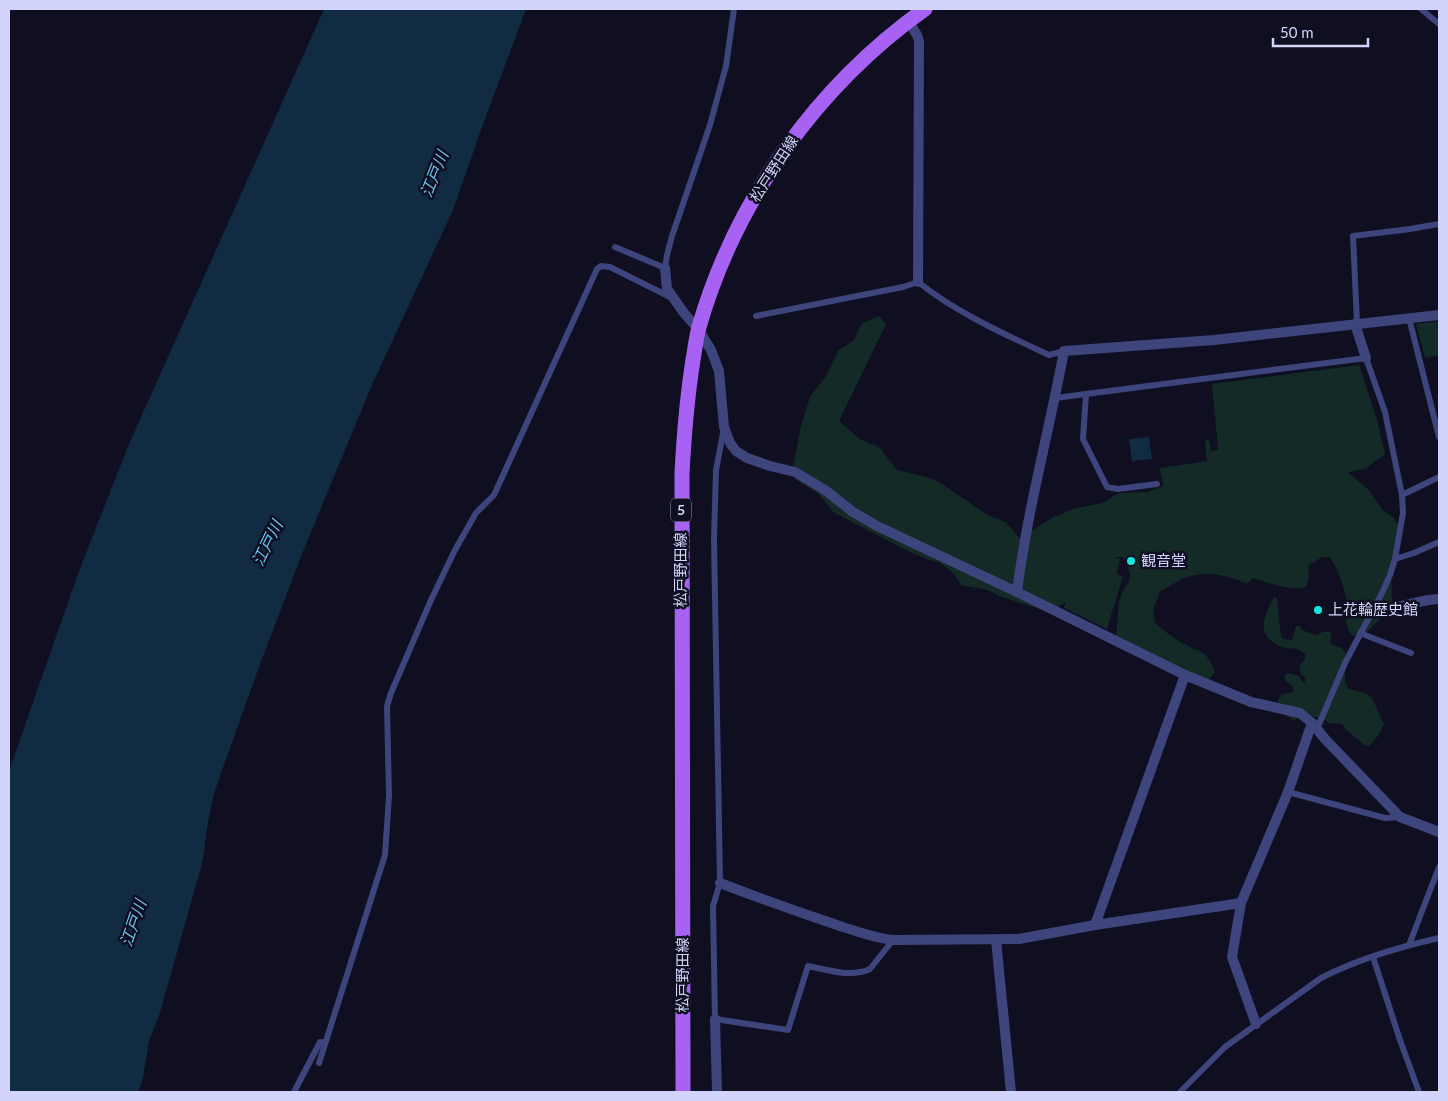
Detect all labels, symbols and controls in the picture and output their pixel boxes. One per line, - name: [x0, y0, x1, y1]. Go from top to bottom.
- scale bar: [1273, 15, 1368, 47]
- text: 50 m: [1280, 23, 1314, 41]
- street label: 松戸野田線: [745, 132, 801, 205]
- water label: 江戸川: [416, 146, 452, 200]
- road number: 5: [671, 498, 691, 522]
- water label: 江戸川: [247, 515, 286, 569]
- street label: 松戸野田線: [671, 532, 689, 608]
- place label: 観音堂: [1141, 551, 1186, 569]
- marker: 観音堂: [1125, 555, 1137, 567]
- place label: 上花輪歴史館: [1328, 600, 1418, 618]
- marker: 上花輪歴史館: [1312, 604, 1324, 616]
- water label: 江戸川: [116, 895, 150, 949]
- street label: 松戸野田線: [673, 937, 691, 1013]

